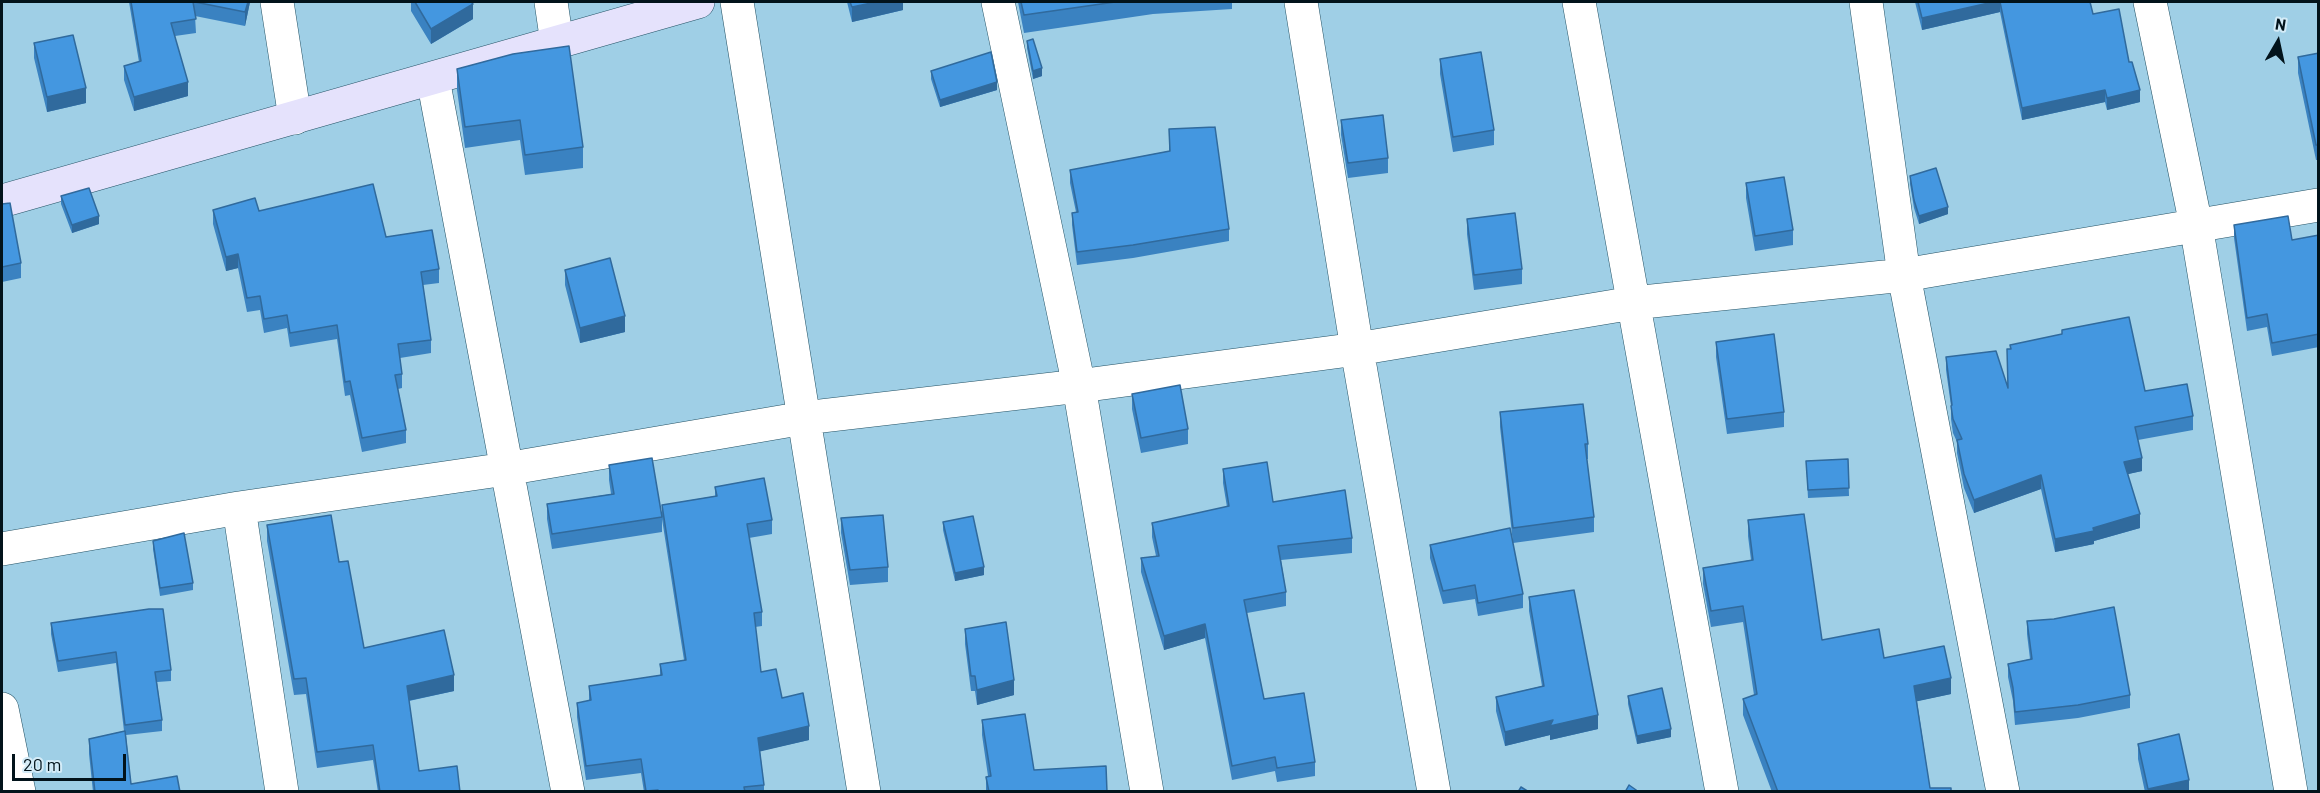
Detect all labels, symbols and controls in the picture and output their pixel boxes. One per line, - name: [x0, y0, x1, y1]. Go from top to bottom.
- north arrow: [2248, 12, 2308, 72]
- text: N: [2274, 14, 2288, 34]
- scale bar: [15, 742, 129, 780]
- text: 20 m: [23, 753, 61, 775]

